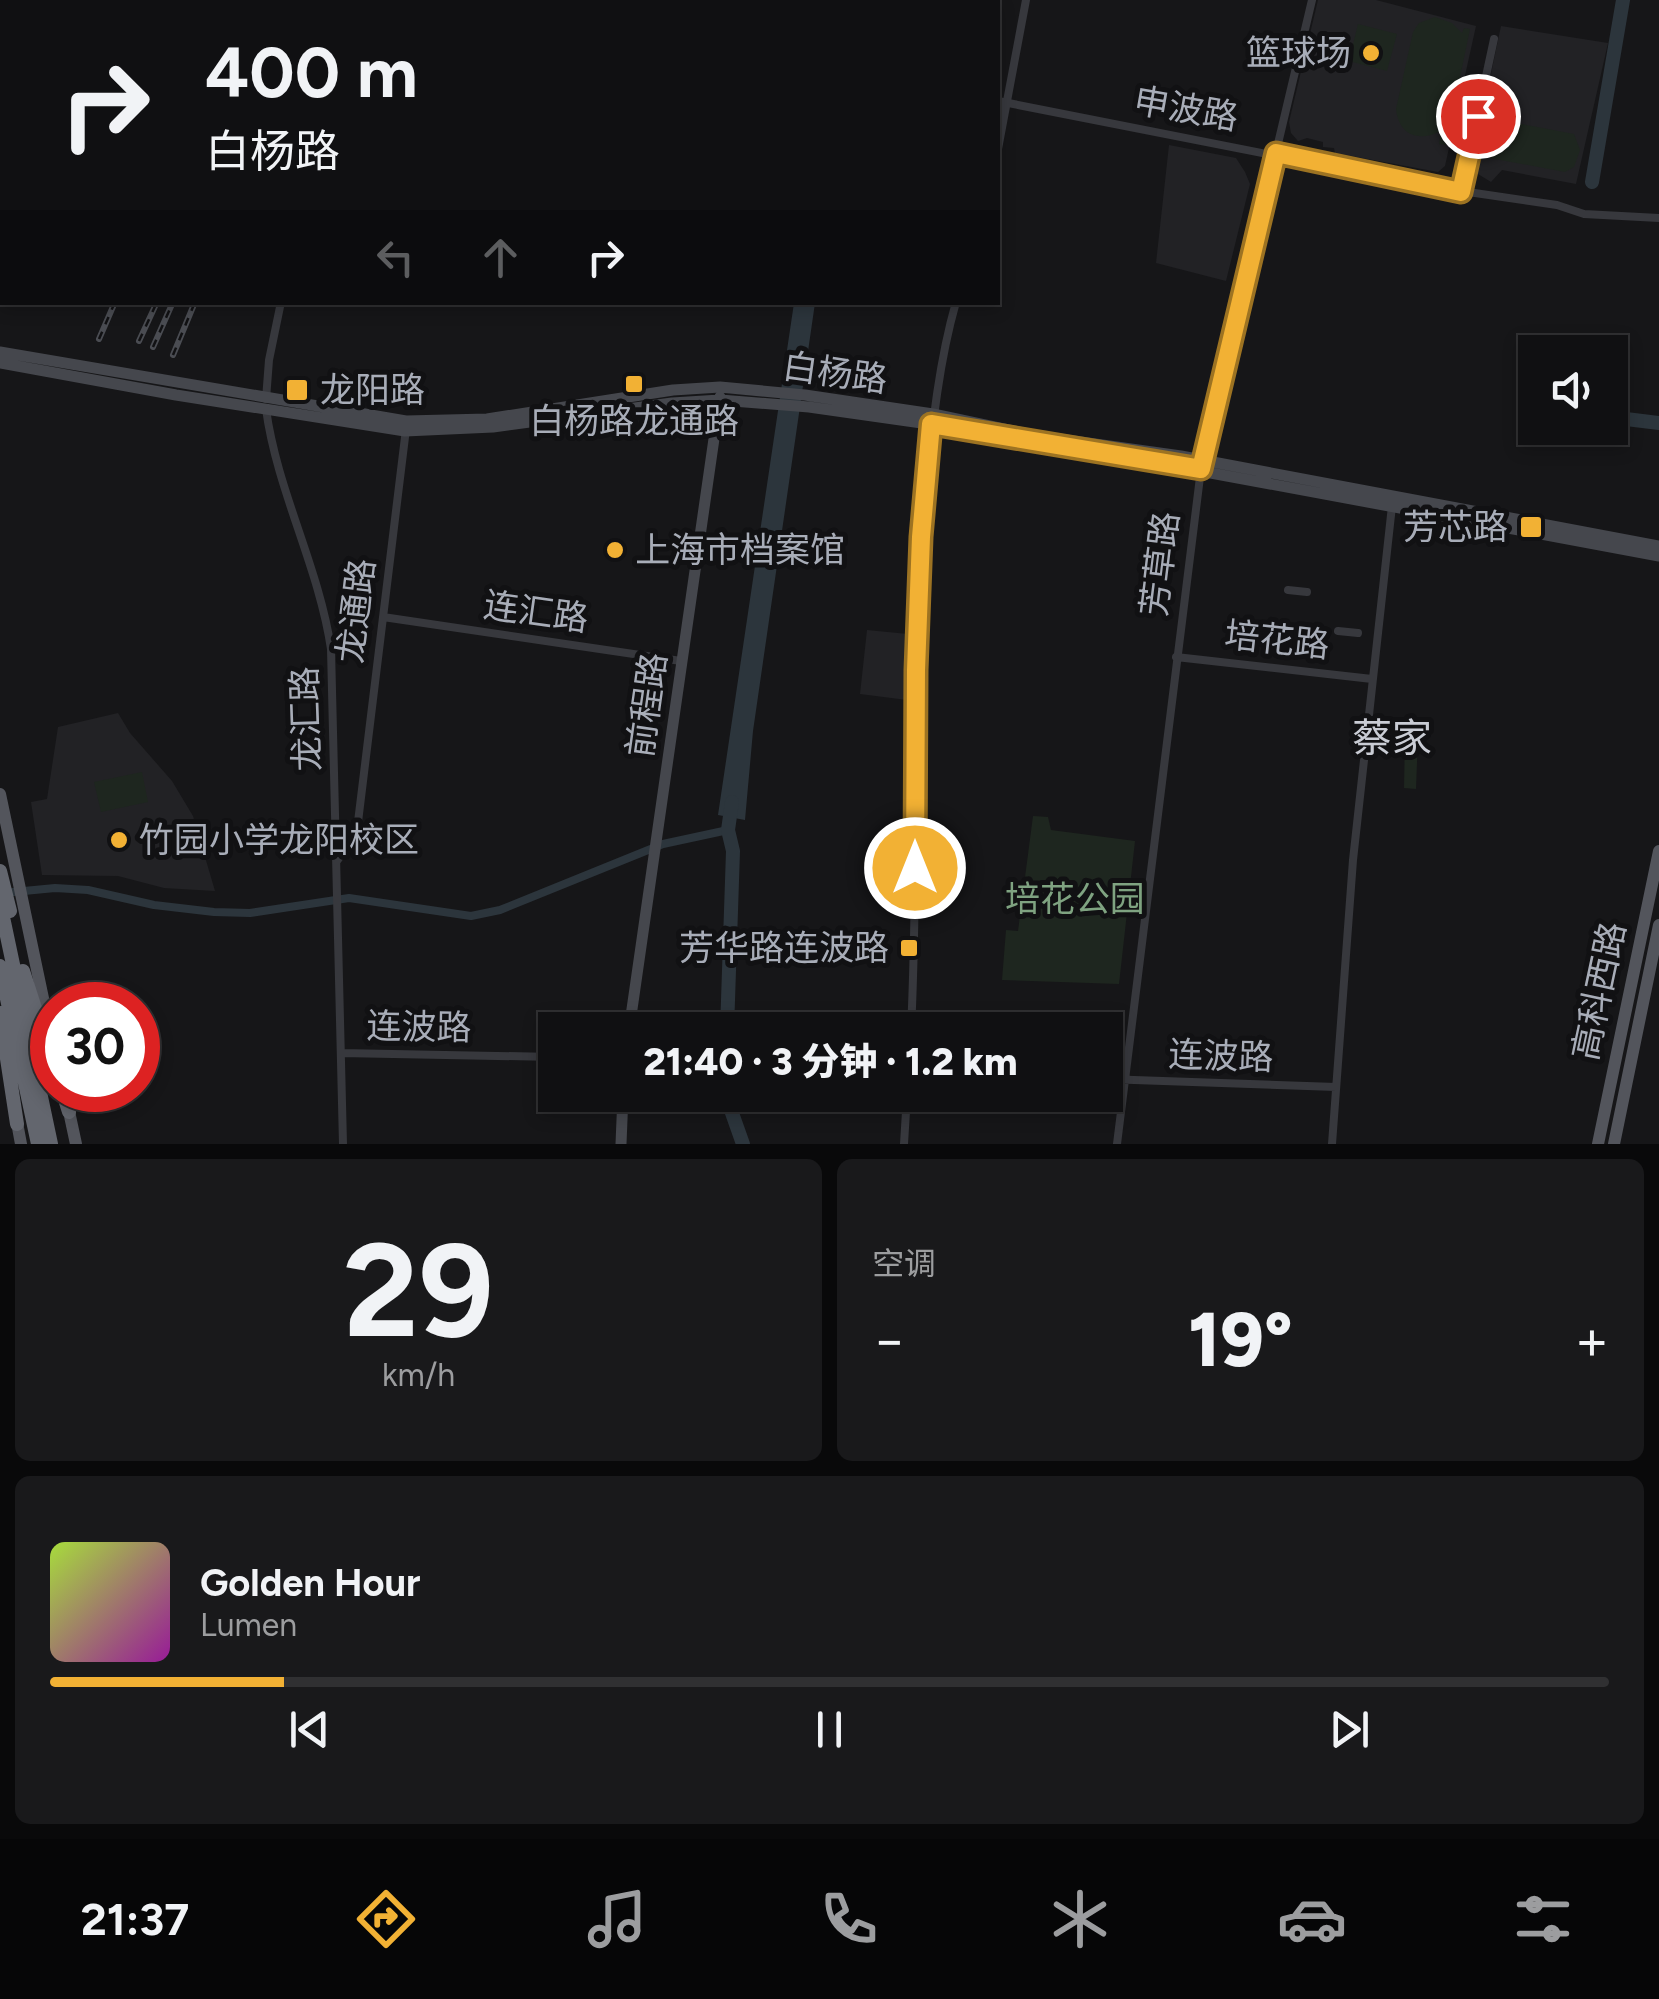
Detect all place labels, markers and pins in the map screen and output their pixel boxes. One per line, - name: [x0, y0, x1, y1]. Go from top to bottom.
- place label: 篮球场: [1246, 32, 1351, 74]
- marker: 篮球场: [1360, 42, 1382, 64]
- pin: [1436, 74, 1521, 159]
- place label: 龙阳路: [320, 369, 425, 411]
- marker: 白杨路龙通路: [623, 373, 645, 395]
- marker: 龙阳路: [284, 377, 310, 403]
- place label: 白杨路龙通路: [529, 400, 739, 442]
- place label: 芳芯路: [1403, 506, 1508, 548]
- marker: 芳芯路: [1518, 514, 1544, 540]
- place label: 上海市档案馆: [635, 529, 845, 571]
- marker: 上海市档案馆: [604, 539, 626, 561]
- place label: 竹园小学龙阳校区: [139, 819, 419, 861]
- marker: 竹园小学龙阳校区: [108, 829, 130, 851]
- place label: 芳华路连波路: [679, 927, 889, 969]
- marker: 芳华路连波路: [898, 937, 920, 959]

